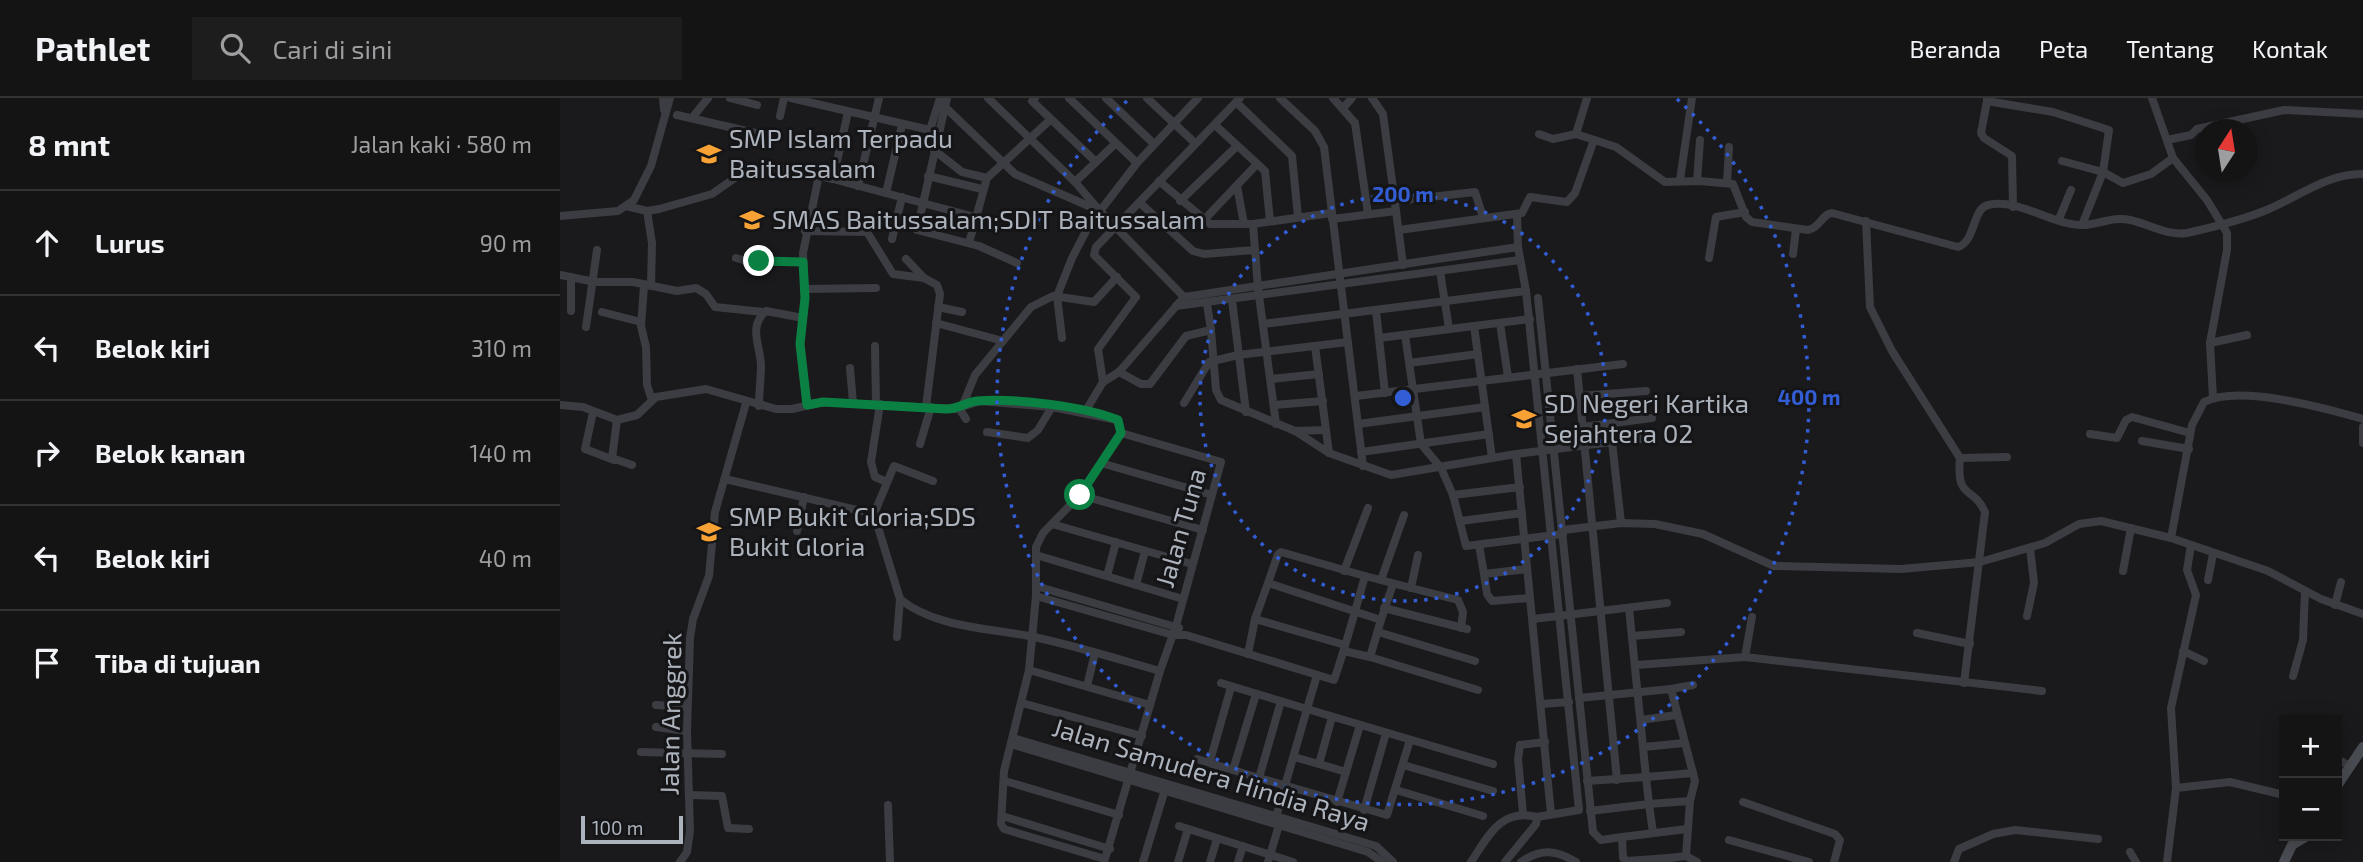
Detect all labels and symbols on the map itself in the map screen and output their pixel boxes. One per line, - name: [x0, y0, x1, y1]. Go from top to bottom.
- north arrow: [2195, 119, 2258, 182]
- place label: SMP Islam Terpadu Baitussalam: [729, 122, 953, 183]
- school or university icon: SMP Islam Terpadu Baitussalam: [695, 140, 723, 168]
- text: 200 m: [1372, 181, 1434, 206]
- place label: SMAS Baitussalam;SDIT Baitussalam: [772, 203, 1205, 234]
- school or university icon: SMAS Baitussalam;SDIT Baitussalam: [738, 206, 766, 234]
- route end: [743, 245, 774, 276]
- text: 400 m: [1778, 384, 1840, 409]
- centre of rings: [1391, 386, 1415, 410]
- place label: SD Negeri Kartika Sejahtera 02: [1544, 387, 1749, 448]
- school or university icon: SD Negeri Kartika Sejahtera 02: [1510, 405, 1538, 433]
- street label: Jalan Tuna: [1148, 464, 1211, 591]
- route start: [1064, 479, 1095, 510]
- place label: SMP Bukit Gloria;SDS Bukit Gloria: [729, 500, 976, 561]
- school or university icon: SMP Bukit Gloria;SDS Bukit Gloria: [695, 518, 723, 546]
- street label: Jalan Anggrek: [653, 632, 686, 796]
- street label: Jalan Samudera Hindia Raya: [1049, 710, 1374, 837]
- scale bar: [581, 813, 682, 845]

